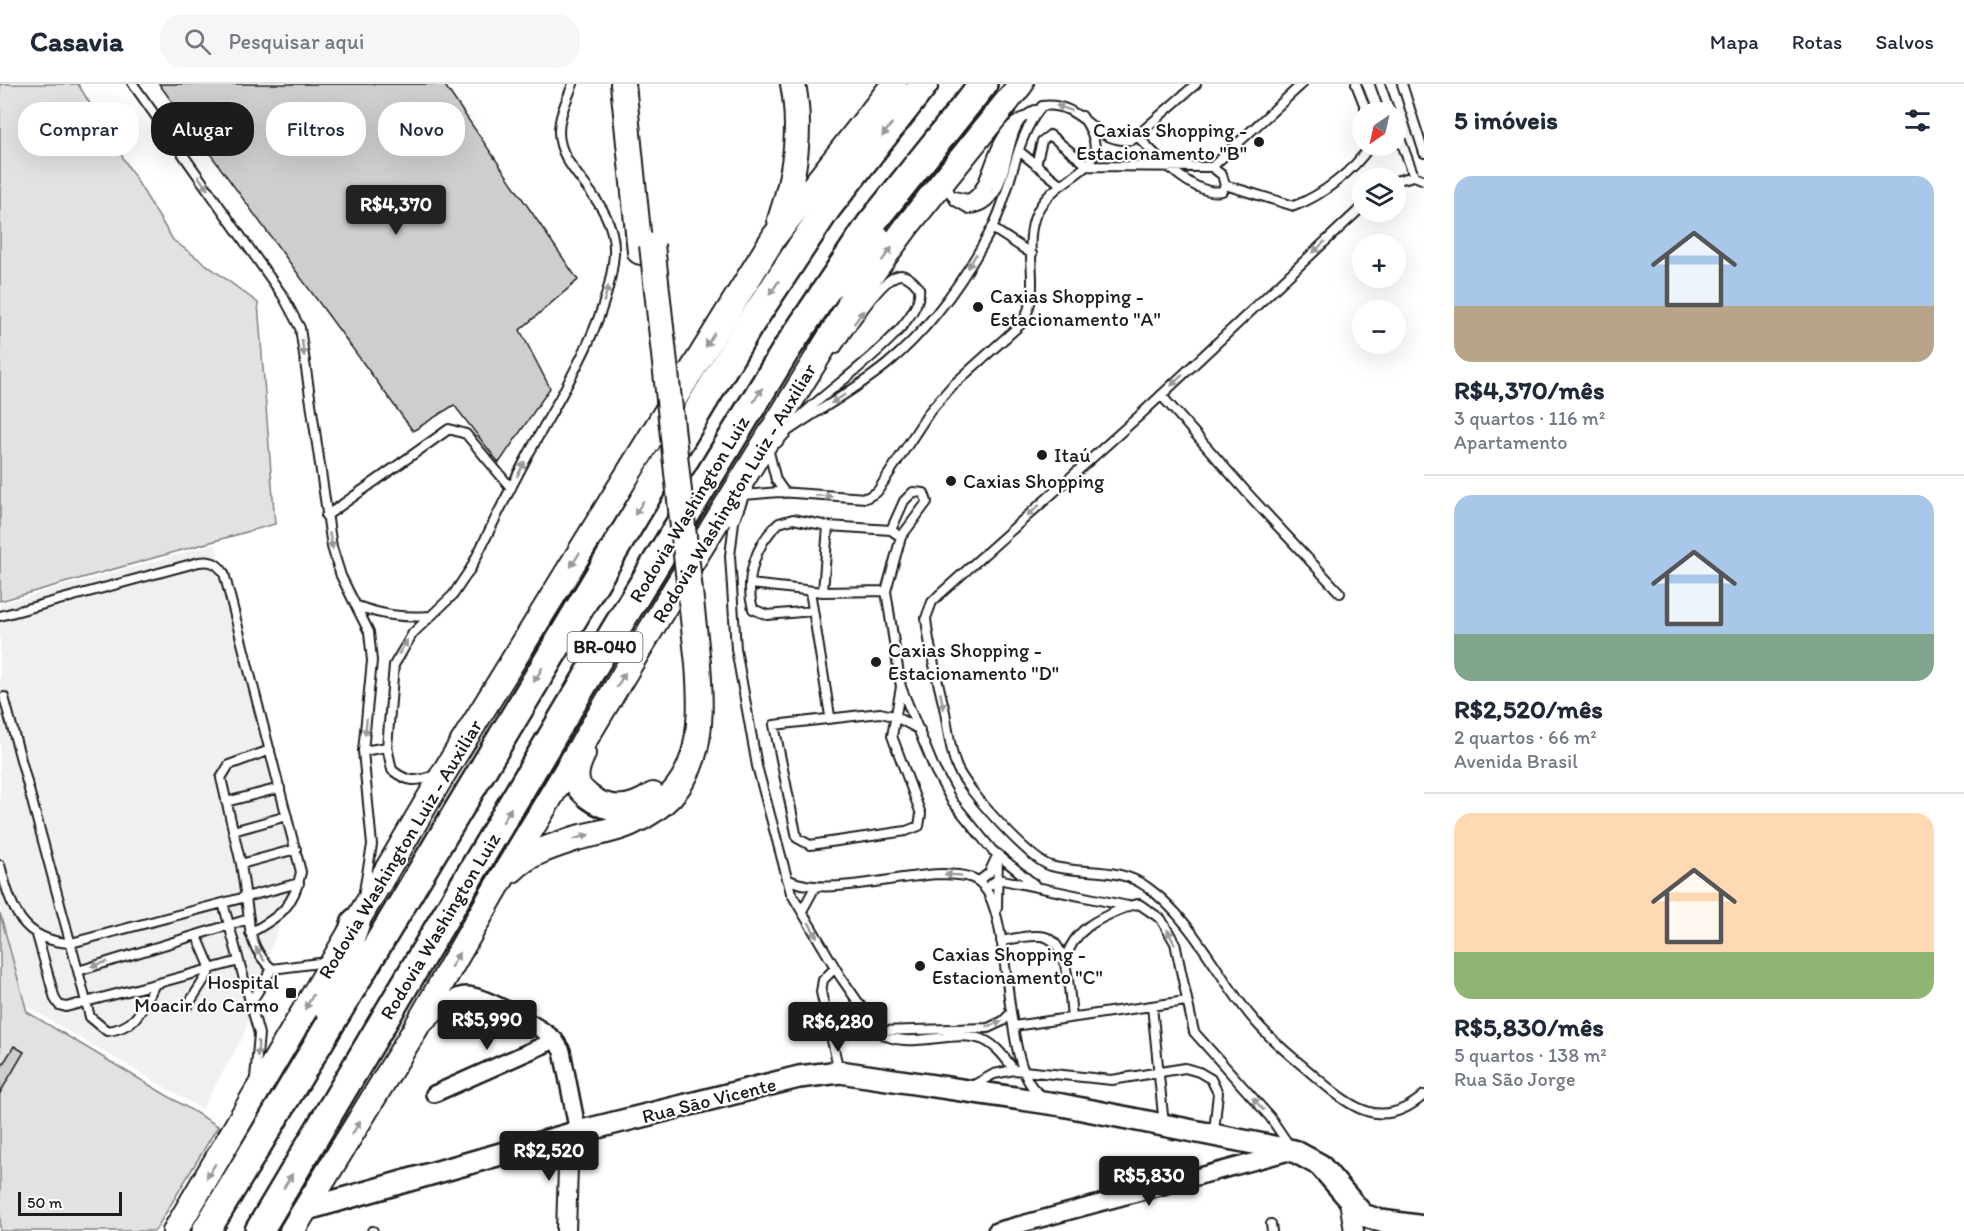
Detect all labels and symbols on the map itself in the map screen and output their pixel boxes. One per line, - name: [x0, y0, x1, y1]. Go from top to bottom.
- one-way arrow: [1055, 102, 1073, 112]
- north arrow: [1352, 102, 1406, 156]
- place label: Caxias Shopping - Estacionamento "B": [1076, 118, 1247, 165]
- one-way arrow: [882, 122, 894, 137]
- marker: Caxias Shopping - Estacionamento "B": [1252, 135, 1266, 149]
- one-way arrow: [197, 175, 209, 191]
- pin: R$4,370: [341, 185, 451, 236]
- one-way arrow: [1312, 240, 1327, 254]
- one-way arrow: [881, 246, 893, 262]
- one-way arrow: [966, 253, 977, 269]
- one-way arrow: [769, 280, 780, 296]
- place label: Caxias Shopping - Estacionamento "A": [990, 284, 1161, 331]
- one-way arrow: [602, 285, 611, 303]
- marker: Caxias Shopping - Estacionamento "A": [971, 300, 985, 314]
- one-way arrow: [853, 310, 865, 326]
- one-way arrow: [705, 332, 716, 348]
- one-way arrow: [298, 339, 307, 358]
- street label: Rodovia Washington Luiz - Auxiliar: [647, 359, 821, 627]
- one-way arrow: [1170, 373, 1185, 387]
- one-way arrow: [752, 387, 763, 403]
- one-way arrow: [830, 394, 846, 405]
- street label: Rodovia Washington Luiz: [624, 411, 754, 607]
- place label: Itaú: [1054, 443, 1090, 467]
- marker: Itaú: [1035, 448, 1049, 462]
- one-way arrow: [516, 460, 526, 477]
- place label: Caxias Shopping: [963, 469, 1105, 493]
- marker: Caxias Shopping: [944, 474, 958, 488]
- one-way arrow: [814, 491, 833, 500]
- one-way arrow: [633, 500, 644, 516]
- one-way arrow: [1025, 504, 1040, 518]
- one-way arrow: [327, 532, 336, 551]
- one-way arrow: [569, 551, 580, 568]
- road number: BR-040: [568, 632, 642, 662]
- place label: Caxias Shopping - Estacionamento "D": [888, 638, 1059, 685]
- one-way arrow: [398, 639, 409, 655]
- marker: Caxias Shopping - Estacionamento "D": [869, 655, 883, 669]
- one-way arrow: [533, 667, 543, 684]
- one-way arrow: [616, 672, 626, 689]
- one-way arrow: [938, 691, 948, 710]
- street label: Rodovia Washington Luiz - Auxiliar: [313, 715, 487, 983]
- one-way arrow: [361, 718, 371, 737]
- one-way arrow: [501, 807, 512, 823]
- street label: Rodovia Washington Luiz: [375, 828, 505, 1024]
- one-way arrow: [572, 832, 590, 842]
- one-way arrow: [944, 870, 963, 880]
- one-way arrow: [808, 922, 818, 939]
- one-way arrow: [1167, 929, 1176, 946]
- place label: Caxias Shopping - Estacionamento "C": [932, 942, 1103, 989]
- one-way arrow: [255, 946, 266, 963]
- one-way arrow: [450, 951, 460, 968]
- marker: Caxias Shopping - Estacionamento "C": [913, 959, 927, 973]
- one-way arrow: [90, 960, 108, 969]
- place label: Hospital Moacir do Carmo: [134, 970, 279, 1017]
- marker: Hospital Moacir do Carmo: [284, 986, 298, 1000]
- one-way arrow: [303, 994, 314, 1010]
- pin: R$5,990: [432, 1000, 542, 1051]
- pin: R$6,280: [783, 1002, 893, 1053]
- one-way arrow: [985, 1019, 1003, 1029]
- one-way arrow: [254, 1039, 263, 1058]
- street label: Rua Sāo Vicente: [639, 1072, 779, 1128]
- one-way arrow: [1251, 1097, 1265, 1112]
- one-way arrow: [350, 1119, 361, 1136]
- pin: R$2,520: [494, 1131, 604, 1182]
- pin: R$5,830: [1094, 1156, 1204, 1207]
- one-way arrow: [206, 1163, 217, 1179]
- one-way arrow: [283, 1173, 294, 1189]
- scale bar: [18, 1189, 122, 1216]

